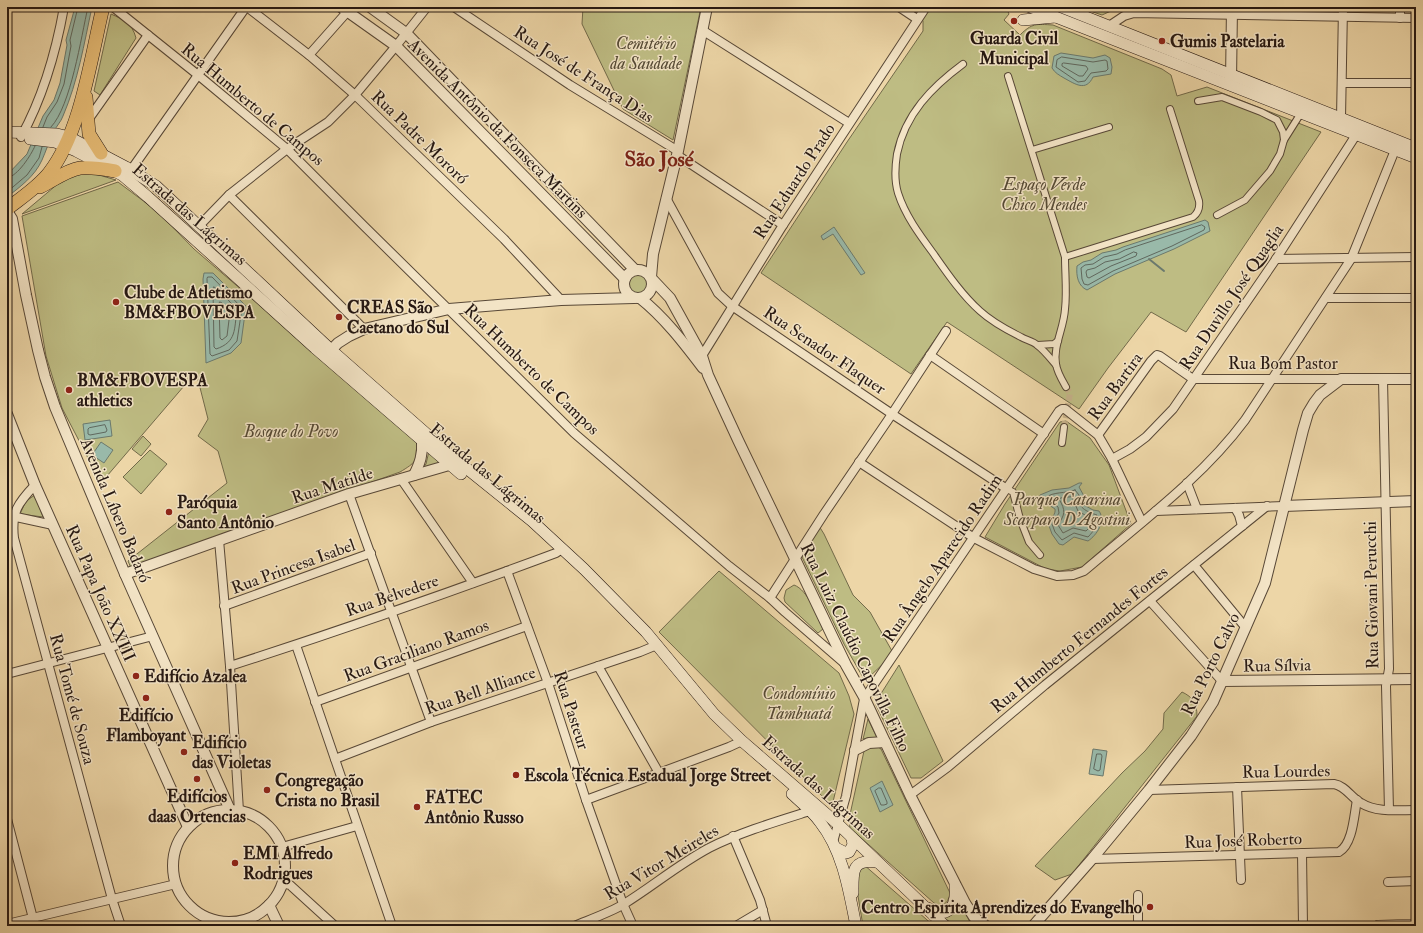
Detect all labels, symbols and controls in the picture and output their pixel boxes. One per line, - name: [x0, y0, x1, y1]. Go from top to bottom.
- marker: Guarda Civil Municipal: [1009, 16, 1019, 26]
- street label: Rua José de França Dias: [509, 21, 658, 128]
- place label: Guarda Civil Municipal: [970, 28, 1059, 70]
- place label: Gumis Pastelaria: [1170, 31, 1285, 52]
- street label: Avenida Antônio da Fonseca Martins: [403, 33, 592, 223]
- park label: Cemitério da Saudade: [609, 33, 682, 74]
- marker: Gumis Pastelaria: [1157, 36, 1167, 46]
- street label: Rua Humberto de Campos: [176, 38, 329, 171]
- street label: Rua Padre Mororó: [367, 86, 472, 189]
- street label: Rua Eduardo Prado: [749, 119, 840, 243]
- district label: São José: [624, 146, 695, 173]
- street label: Estrada das Lágrimas: [128, 159, 251, 270]
- park label: Espaço Verde Chico Mendes: [1001, 174, 1087, 215]
- street label: Rua Duvillo José Quaglia: [1175, 219, 1290, 375]
- place label: Clube de Atletismo BM&FBOVESPA: [124, 282, 255, 323]
- marker: Clube de Atletismo BM&FBOVESPA: [111, 297, 121, 307]
- place label: CREAS São Caetano do Sul: [347, 297, 450, 338]
- street label: Rua Humberto de Campos: [459, 299, 604, 440]
- street label: Rua Senador Flaquer: [759, 302, 891, 400]
- marker: CREAS São Caetano do Sul: [334, 312, 344, 322]
- street label: Rua Bartira: [1084, 347, 1148, 424]
- street label: Rua Bom Pastor: [1228, 353, 1339, 374]
- place label: BM&FBOVESPA athletics: [77, 370, 208, 411]
- marker: BM&FBOVESPA athletics: [64, 385, 74, 395]
- street label: Estrada das Lágrimas: [425, 419, 550, 528]
- park label: Bosque do Povo: [243, 421, 338, 442]
- street label: Avenida Líbero Badaró: [75, 434, 155, 586]
- street label: Rua Matilde: [289, 462, 376, 509]
- street label: Rua Ângelo Aparecido Radim: [877, 469, 1008, 647]
- park label: Parque Catarina Scarparo D'Agostini: [1003, 489, 1131, 530]
- place label: Paróquia Santo Antônio: [177, 492, 274, 533]
- marker: Paróquia Santo Antônio: [164, 507, 174, 517]
- street label: Rua Giovani Perucchi: [1360, 520, 1383, 669]
- street label: Rua Papa João XXIII: [60, 522, 140, 665]
- street label: Rua Princesa Isabel: [228, 534, 359, 599]
- street label: Rua Luiz Claúdio Capovilla Filho: [795, 539, 915, 755]
- street label: Rua Humberto Fernandes Fortes: [986, 561, 1172, 717]
- street label: Rua Belvedere: [343, 570, 441, 621]
- street label: Rua Porto Calvo: [1177, 609, 1244, 719]
- street label: Rua Graciliano Ramos: [341, 614, 492, 687]
- street label: Rua Tomé de Souza: [45, 631, 100, 768]
- street label: Rua Sílvia: [1243, 654, 1312, 677]
- street label: Rua Bell Alliance: [422, 662, 538, 719]
- place label: Edifício Azalea: [144, 666, 248, 687]
- street label: Rua Pasteur: [549, 668, 594, 753]
- marker: Edifício Azalea: [131, 671, 141, 681]
- park label: Condomínio Tambuatá: [762, 683, 836, 724]
- marker: Edifício Flamboyant: [141, 693, 151, 703]
- place label: Edifício Flamboyant: [106, 705, 187, 747]
- street label: Estrada das Lágrimas: [758, 731, 880, 844]
- place label: Edifício das Violetas: [192, 732, 271, 773]
- marker: Edifício das Violetas: [179, 747, 189, 757]
- street label: Rua Lourdes: [1242, 760, 1330, 783]
- place label: Escola Técnica Estadual Jorge Street: [524, 765, 772, 787]
- place label: Congregação Crista no Brasil: [275, 770, 380, 811]
- marker: Escola Técnica Estadual Jorge Street: [511, 770, 521, 780]
- marker: Edifícios daas Ortencias: [192, 774, 202, 784]
- marker: Congregação Crista no Brasil: [262, 785, 272, 795]
- place label: Edifícios daas Ortencias: [148, 786, 246, 827]
- place label: FATEC Antônio Russo: [424, 787, 524, 828]
- marker: FATEC Antônio Russo: [412, 802, 422, 812]
- street label: Rua Vitor Meireles: [600, 820, 722, 905]
- street label: Rua José Roberto: [1184, 828, 1302, 854]
- place label: EMI Alfredo Rodrigues: [243, 843, 333, 885]
- marker: EMI Alfredo Rodrigues: [230, 858, 240, 868]
- place label: Centro Espirita Aprendizes do Evangelho: [861, 897, 1142, 919]
- marker: Centro Espirita Aprendizes do Evangelho: [1145, 902, 1155, 912]

